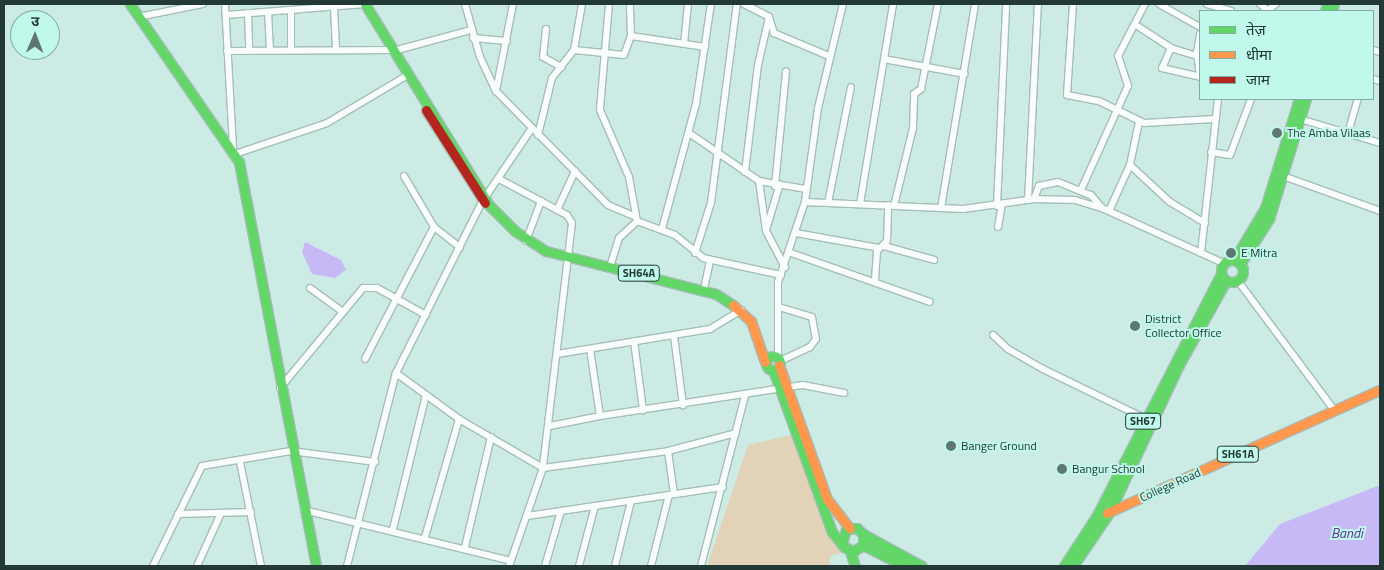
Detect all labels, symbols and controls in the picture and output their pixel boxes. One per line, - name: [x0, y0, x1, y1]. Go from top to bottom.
- north arrow: [10, 10, 60, 60]
- text: उ: [31, 10, 40, 31]
- legend: [1199, 10, 1374, 100]
- text: तेज़: [1246, 18, 1266, 41]
- text: धीमा: [1246, 43, 1272, 66]
- text: जाम: [1246, 68, 1270, 91]
- place label: The Amba Vilaas: [1287, 126, 1371, 140]
- marker: The Amba Vilaas: [1271, 127, 1283, 139]
- place label: E Mitra: [1241, 246, 1277, 260]
- marker: E Mitra: [1225, 247, 1237, 259]
- road number: SH64A: [618, 264, 660, 282]
- place label: District Collector Office: [1145, 312, 1222, 340]
- marker: District Collector Office: [1129, 320, 1141, 332]
- road number: SH67: [1124, 412, 1162, 430]
- place label: Banger Ground: [961, 439, 1037, 453]
- marker: Banger Ground: [945, 440, 957, 452]
- road number: SH61A: [1217, 446, 1259, 462]
- place label: Bangur School: [1072, 462, 1145, 476]
- marker: Bangur School: [1056, 463, 1068, 475]
- street label: College Road: [1137, 465, 1203, 505]
- water label: Bandi: [1331, 525, 1363, 541]

